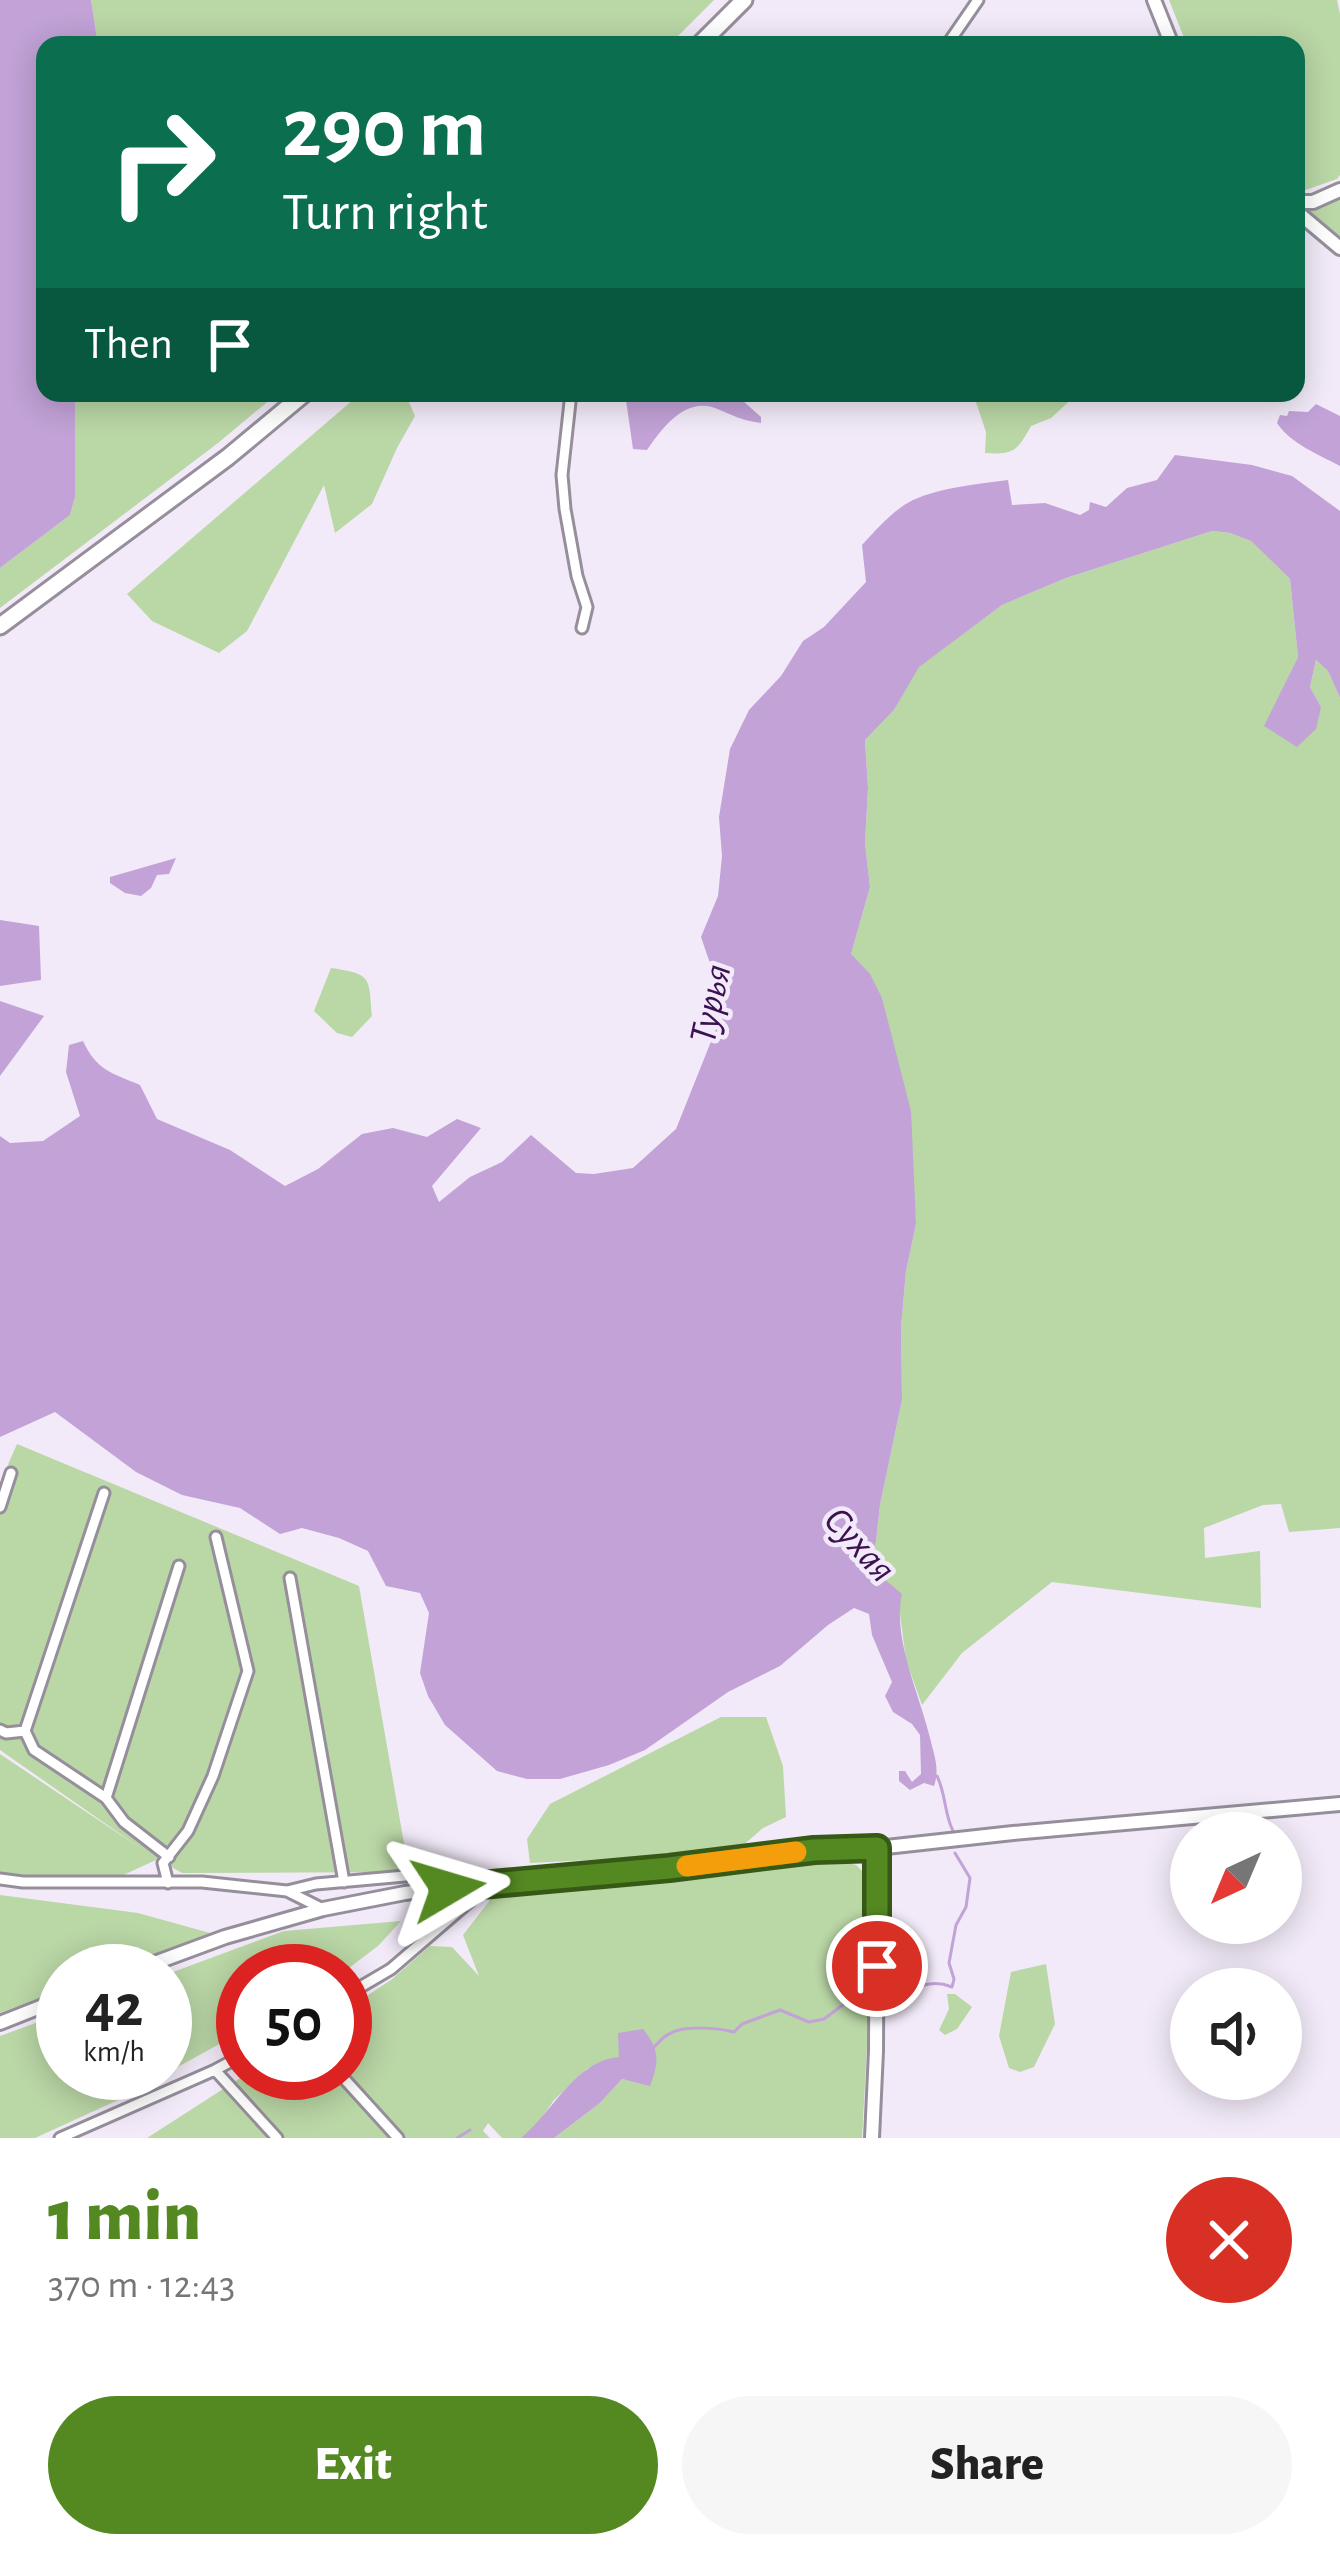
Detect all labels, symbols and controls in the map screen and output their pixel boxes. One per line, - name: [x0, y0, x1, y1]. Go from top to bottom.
- icon: right: [84, 84, 240, 240]
- text: 290 m: [282, 88, 486, 172]
- text: Turn right: [282, 186, 488, 240]
- icon: arrive: [197, 312, 263, 378]
- text: Then: [84, 322, 173, 367]
- water label: Турья: [684, 961, 738, 1047]
- water label: Сухая: [816, 1500, 902, 1590]
- north arrow: [1170, 1812, 1302, 1944]
- map controls: [1170, 1812, 1302, 2100]
- position arrow: [385, 1825, 511, 1951]
- pin: [826, 1915, 928, 2017]
- icon: arrive: [844, 1933, 910, 1999]
- speed limit sign: 50: [216, 1944, 372, 2100]
- button: sound: [1170, 1968, 1302, 2100]
- text: 42: [85, 1977, 143, 2037]
- text: km/h: [83, 2037, 145, 2067]
- button: close: [1166, 2177, 1292, 2303]
- text: 1 min: [48, 2181, 201, 2253]
- text: 370 m · 12:43: [48, 2266, 235, 2305]
- button: Exit: [48, 2396, 658, 2534]
- button: Share: [682, 2396, 1292, 2534]

